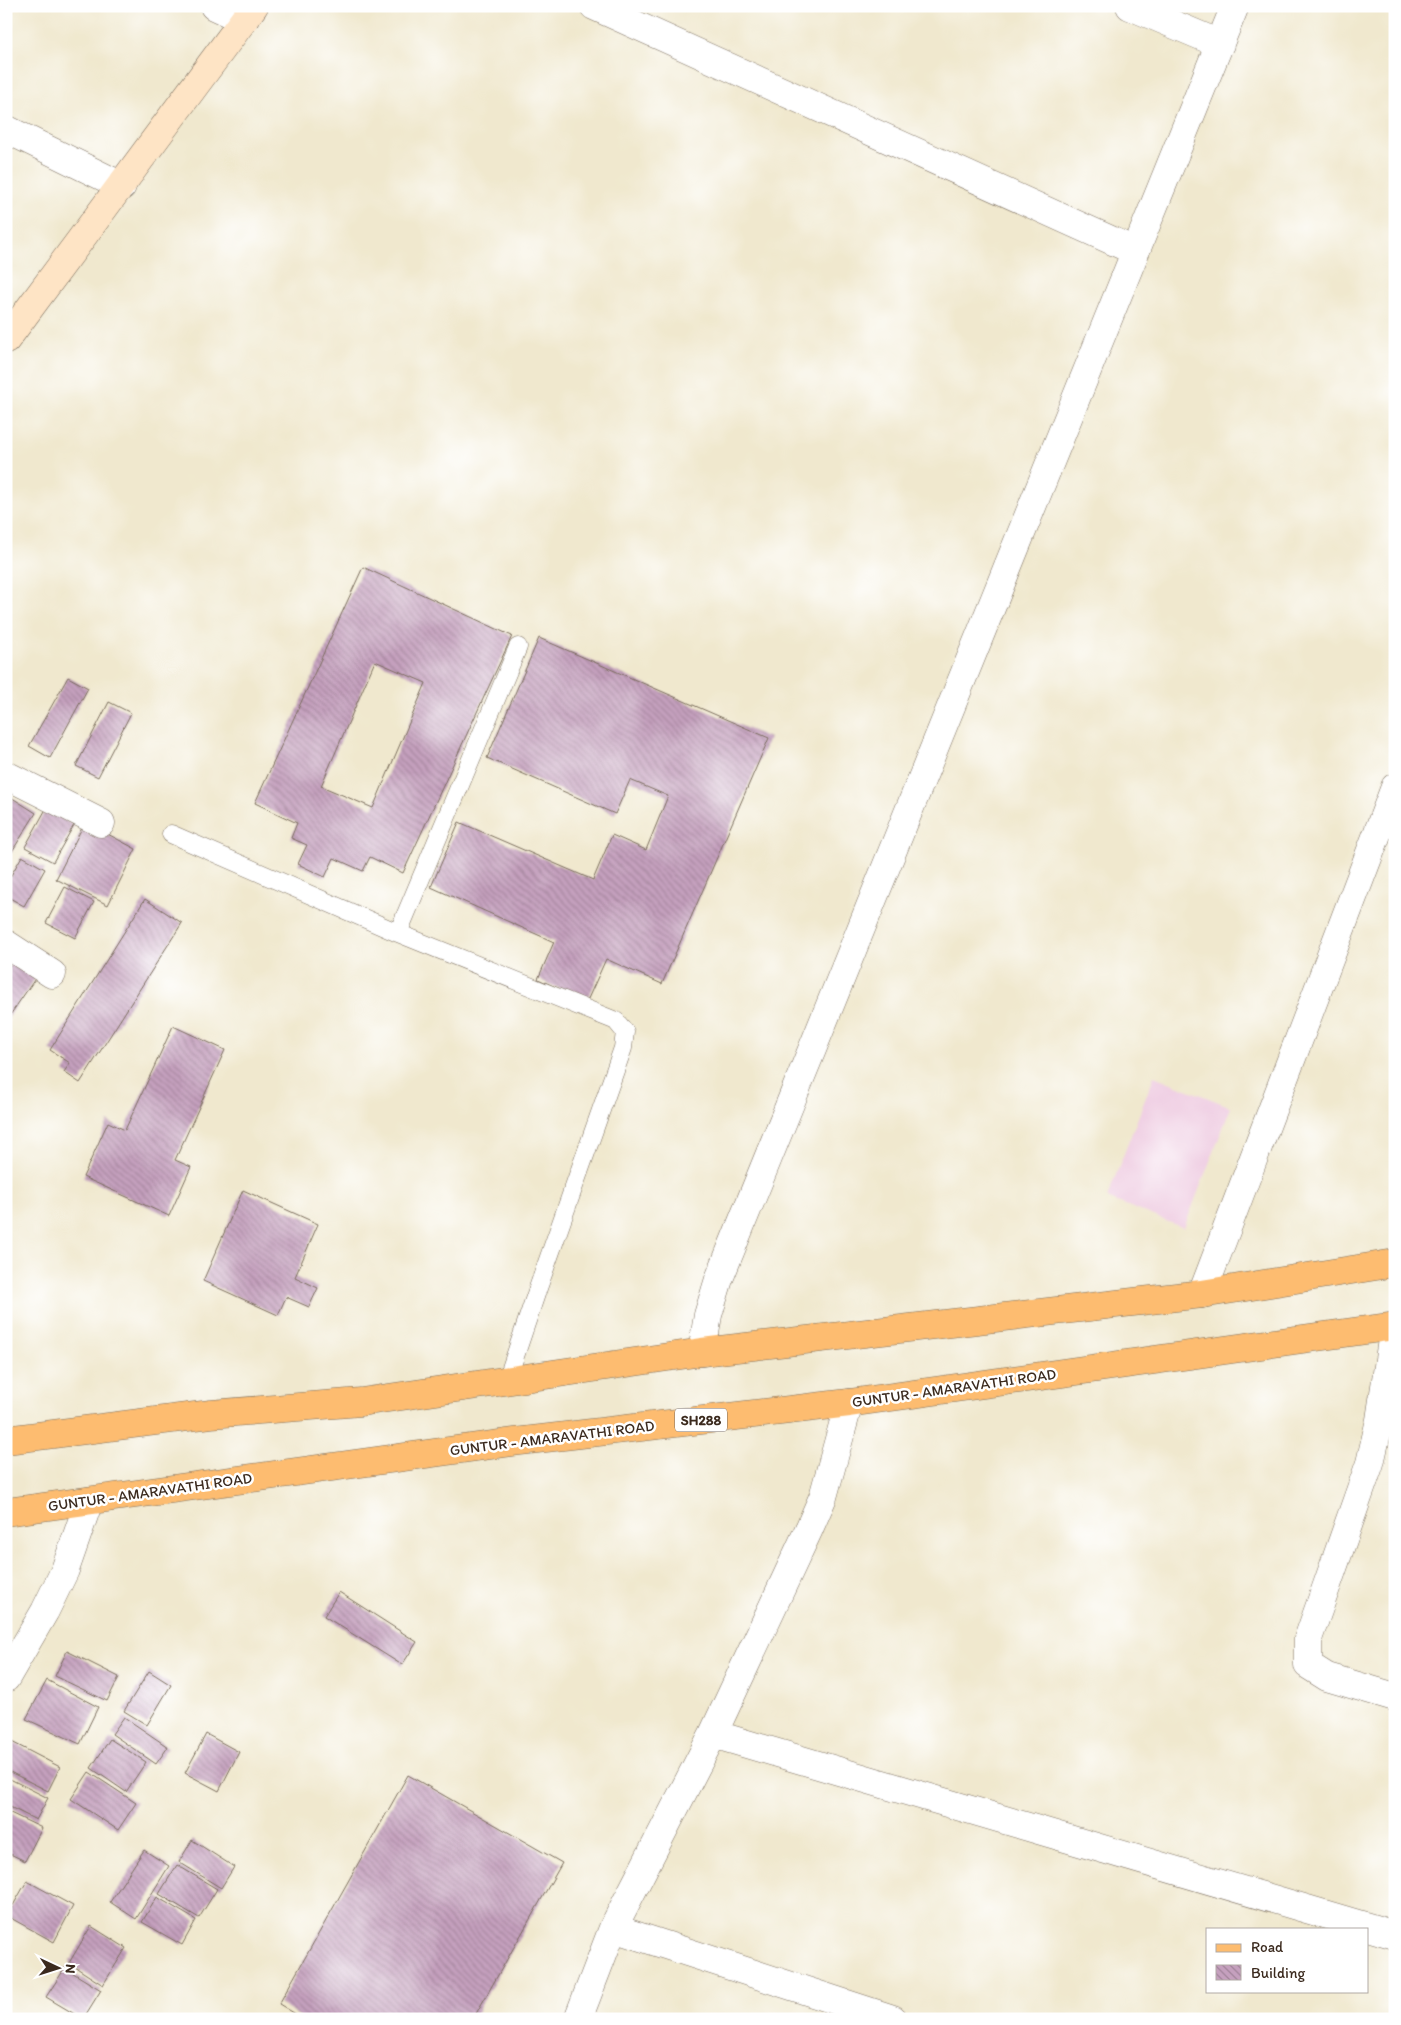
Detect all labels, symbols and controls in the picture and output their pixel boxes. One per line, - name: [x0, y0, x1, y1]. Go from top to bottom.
- street label: GUNTUR - AMARAVATHI ROAD: [851, 1365, 1057, 1411]
- road number: SH288: [675, 1408, 727, 1432]
- street label: GUNTUR - AMARAVATHI ROAD: [449, 1417, 655, 1459]
- street label: GUNTUR - AMARAVATHI ROAD: [47, 1469, 253, 1515]
- legend: [1206, 1928, 1368, 1992]
- text: Road: [1251, 1938, 1284, 1956]
- north arrow: [32, 1942, 82, 1992]
- text: N: [62, 1964, 79, 1974]
- text: Building: [1251, 1964, 1305, 1982]

